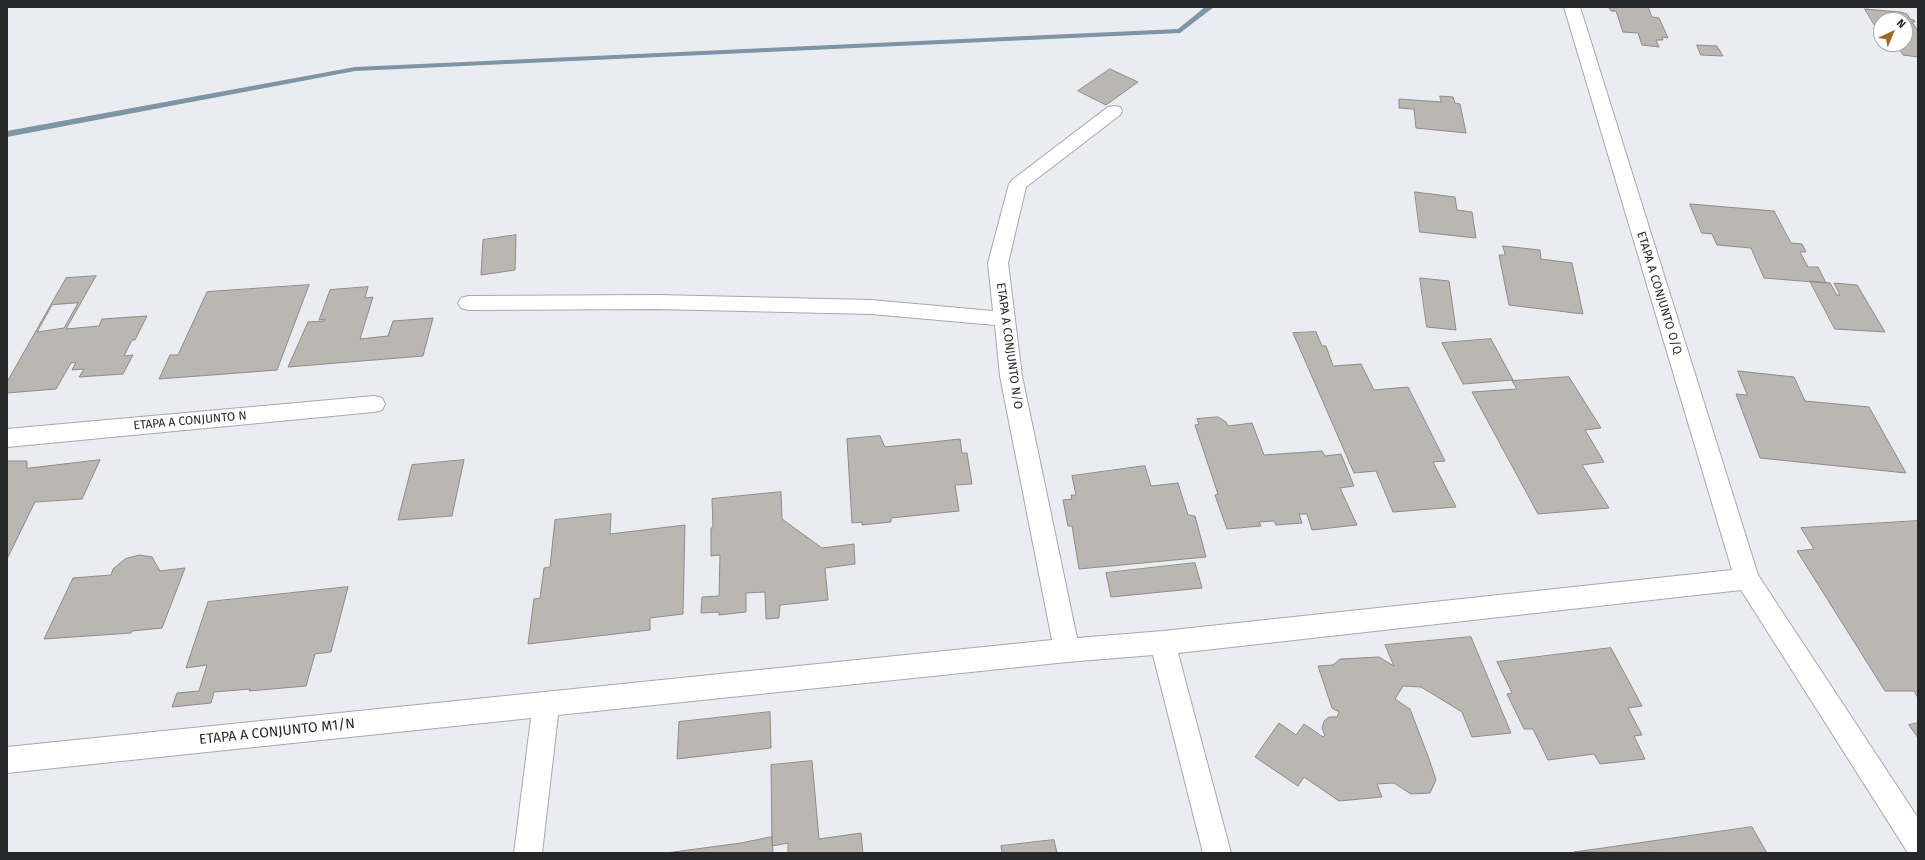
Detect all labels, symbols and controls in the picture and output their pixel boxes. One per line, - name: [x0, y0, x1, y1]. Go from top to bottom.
- north arrow: [1873, 12, 1913, 52]
- text: N: [1894, 17, 1908, 31]
- street label: ETAPA A CONJUNTO O/Q: [1633, 230, 1685, 356]
- street label: ETAPA A CONJUNTO N/O: [993, 282, 1025, 410]
- street label: ETAPA A CONJUNTO N: [133, 409, 247, 433]
- street label: ETAPA A CONJUNTO M1/N: [198, 715, 356, 749]

